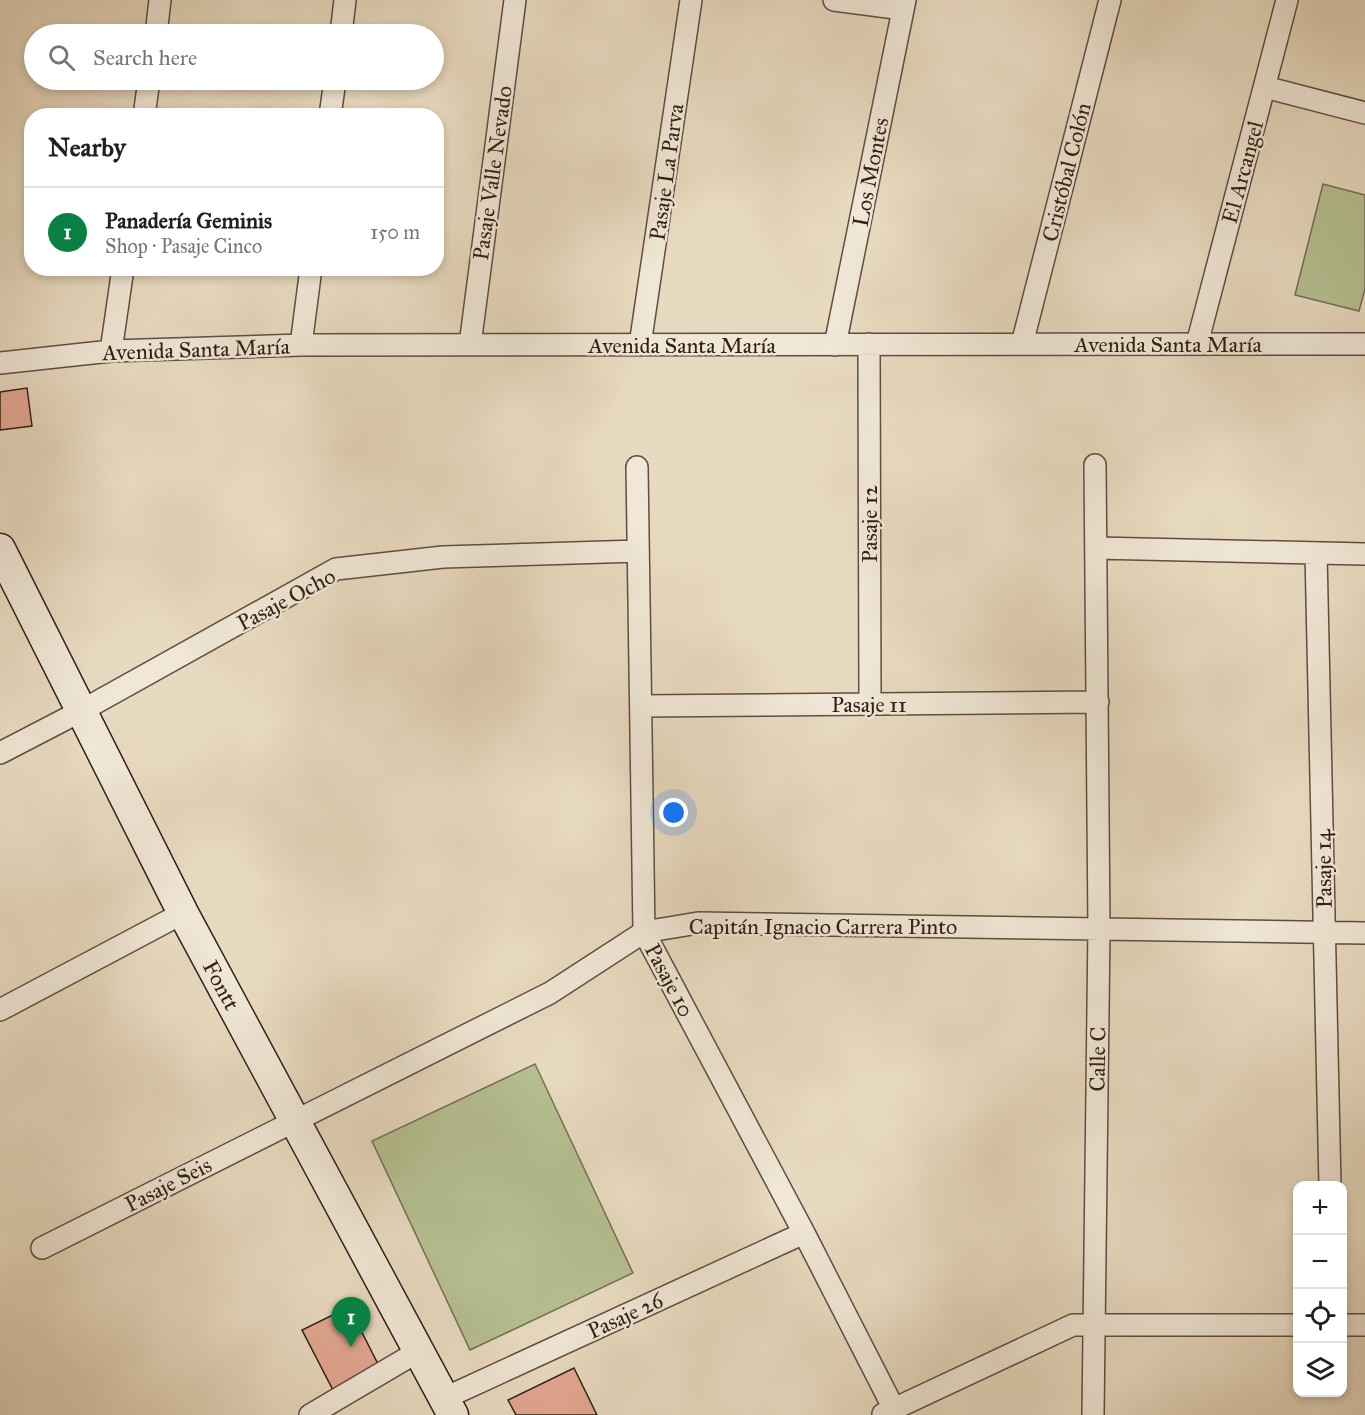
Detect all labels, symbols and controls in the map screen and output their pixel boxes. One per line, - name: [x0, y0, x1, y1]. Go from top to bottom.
- search box: [24, 24, 444, 90]
- icon: search: [45, 41, 78, 74]
- text: Search here: [93, 44, 197, 71]
- street label: Pasaje Valle Nevado: [467, 84, 518, 262]
- street label: Cristóbal Colón: [1036, 100, 1097, 244]
- street label: Pasaje La Parva: [644, 101, 690, 242]
- street label: Los Montes: [847, 115, 894, 229]
- street label: El Arcangel: [1216, 118, 1269, 226]
- text: Nearby: [48, 131, 126, 163]
- text: Panadería Geminis: [105, 207, 272, 234]
- text: 1: [64, 220, 71, 244]
- text: 150 m: [370, 220, 420, 244]
- text: Shop · Pasaje Cinco: [105, 234, 262, 258]
- street label: Avenida Santa María: [1073, 331, 1262, 358]
- street label: Avenida Santa María: [587, 332, 776, 359]
- street label: Avenida Santa María: [101, 333, 291, 366]
- street label: Pasaje 12: [856, 485, 883, 563]
- street label: Pasaje Ocho: [232, 562, 340, 637]
- street label: Pasaje 11: [831, 691, 907, 718]
- your location: [659, 798, 688, 827]
- street label: Pasaje 14: [1309, 829, 1338, 909]
- street label: Capitán Ignacio Carrera Pinto: [689, 913, 957, 940]
- street label: Pasaje 10: [639, 939, 700, 1022]
- street label: Fontt: [197, 956, 246, 1015]
- street label: Calle C: [1083, 1026, 1112, 1092]
- street label: Pasaje Seis: [120, 1151, 216, 1218]
- map controls: [1293, 1181, 1347, 1397]
- button: +: [1293, 1181, 1347, 1235]
- button: −: [1293, 1235, 1347, 1289]
- street label: Pasaje 26: [583, 1286, 668, 1345]
- button: locate: [1293, 1289, 1347, 1343]
- pin: 1: [332, 1298, 370, 1347]
- button: layers: [1293, 1343, 1347, 1397]

